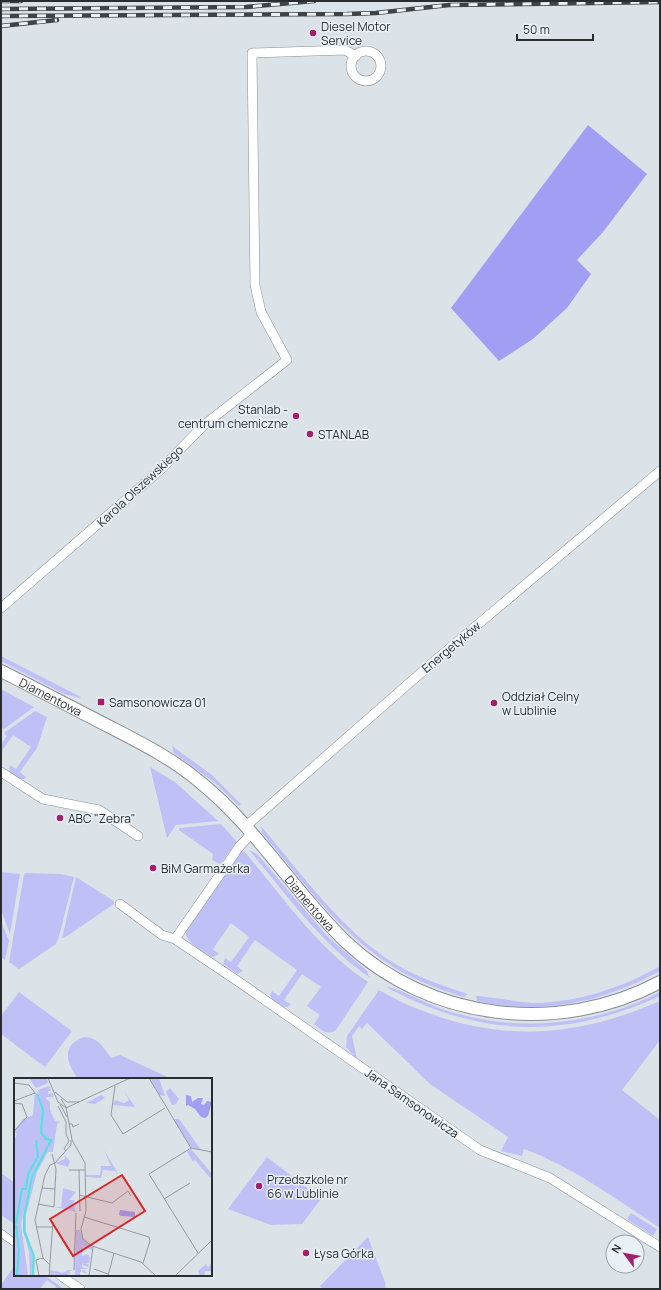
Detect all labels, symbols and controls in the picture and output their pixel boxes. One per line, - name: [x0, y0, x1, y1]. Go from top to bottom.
- scale bar: [517, 16, 593, 42]
- place label: Diesel Motor Service: [321, 18, 391, 49]
- text: 50 m: [523, 21, 550, 38]
- marker: Diesel Motor Service: [308, 28, 318, 38]
- place label: Stanlab - centrum chemiczne: [178, 401, 288, 432]
- marker: Stanlab - centrum chemiczne: [291, 411, 301, 421]
- place label: STANLAB: [318, 426, 369, 443]
- marker: STANLAB: [305, 429, 315, 439]
- street label: Karola Olszewskiego: [93, 441, 187, 531]
- street label: Energetyków: [418, 617, 484, 677]
- street label: Diamentowa: [16, 673, 85, 720]
- place label: Oddział Celny w Lublinie: [502, 688, 580, 719]
- place label: Samsonowicza 01: [109, 694, 206, 711]
- marker: Samsonowicza 01: [96, 697, 106, 707]
- marker: Oddział Celny w Lublinie: [489, 698, 499, 708]
- place label: ABC "Zebra": [68, 810, 135, 827]
- marker: ABC "Zebra": [55, 813, 65, 823]
- place label: BiM Garmażerka: [161, 860, 250, 877]
- marker: BiM Garmażerka: [148, 863, 158, 873]
- street label: Diamentowa: [281, 871, 339, 934]
- street label: Jana Samsonowicza: [362, 1064, 462, 1142]
- inset map: [14, 1078, 212, 1276]
- place label: Przedszkole nr 66 w Lublinie: [267, 1171, 349, 1202]
- marker: Przedszkole nr 66 w Lublinie: [254, 1181, 264, 1191]
- north arrow: [605, 1234, 645, 1274]
- text: N: [608, 1241, 625, 1256]
- place label: Łysa Górka: [314, 1245, 374, 1262]
- marker: Łysa Górka: [301, 1248, 311, 1258]

